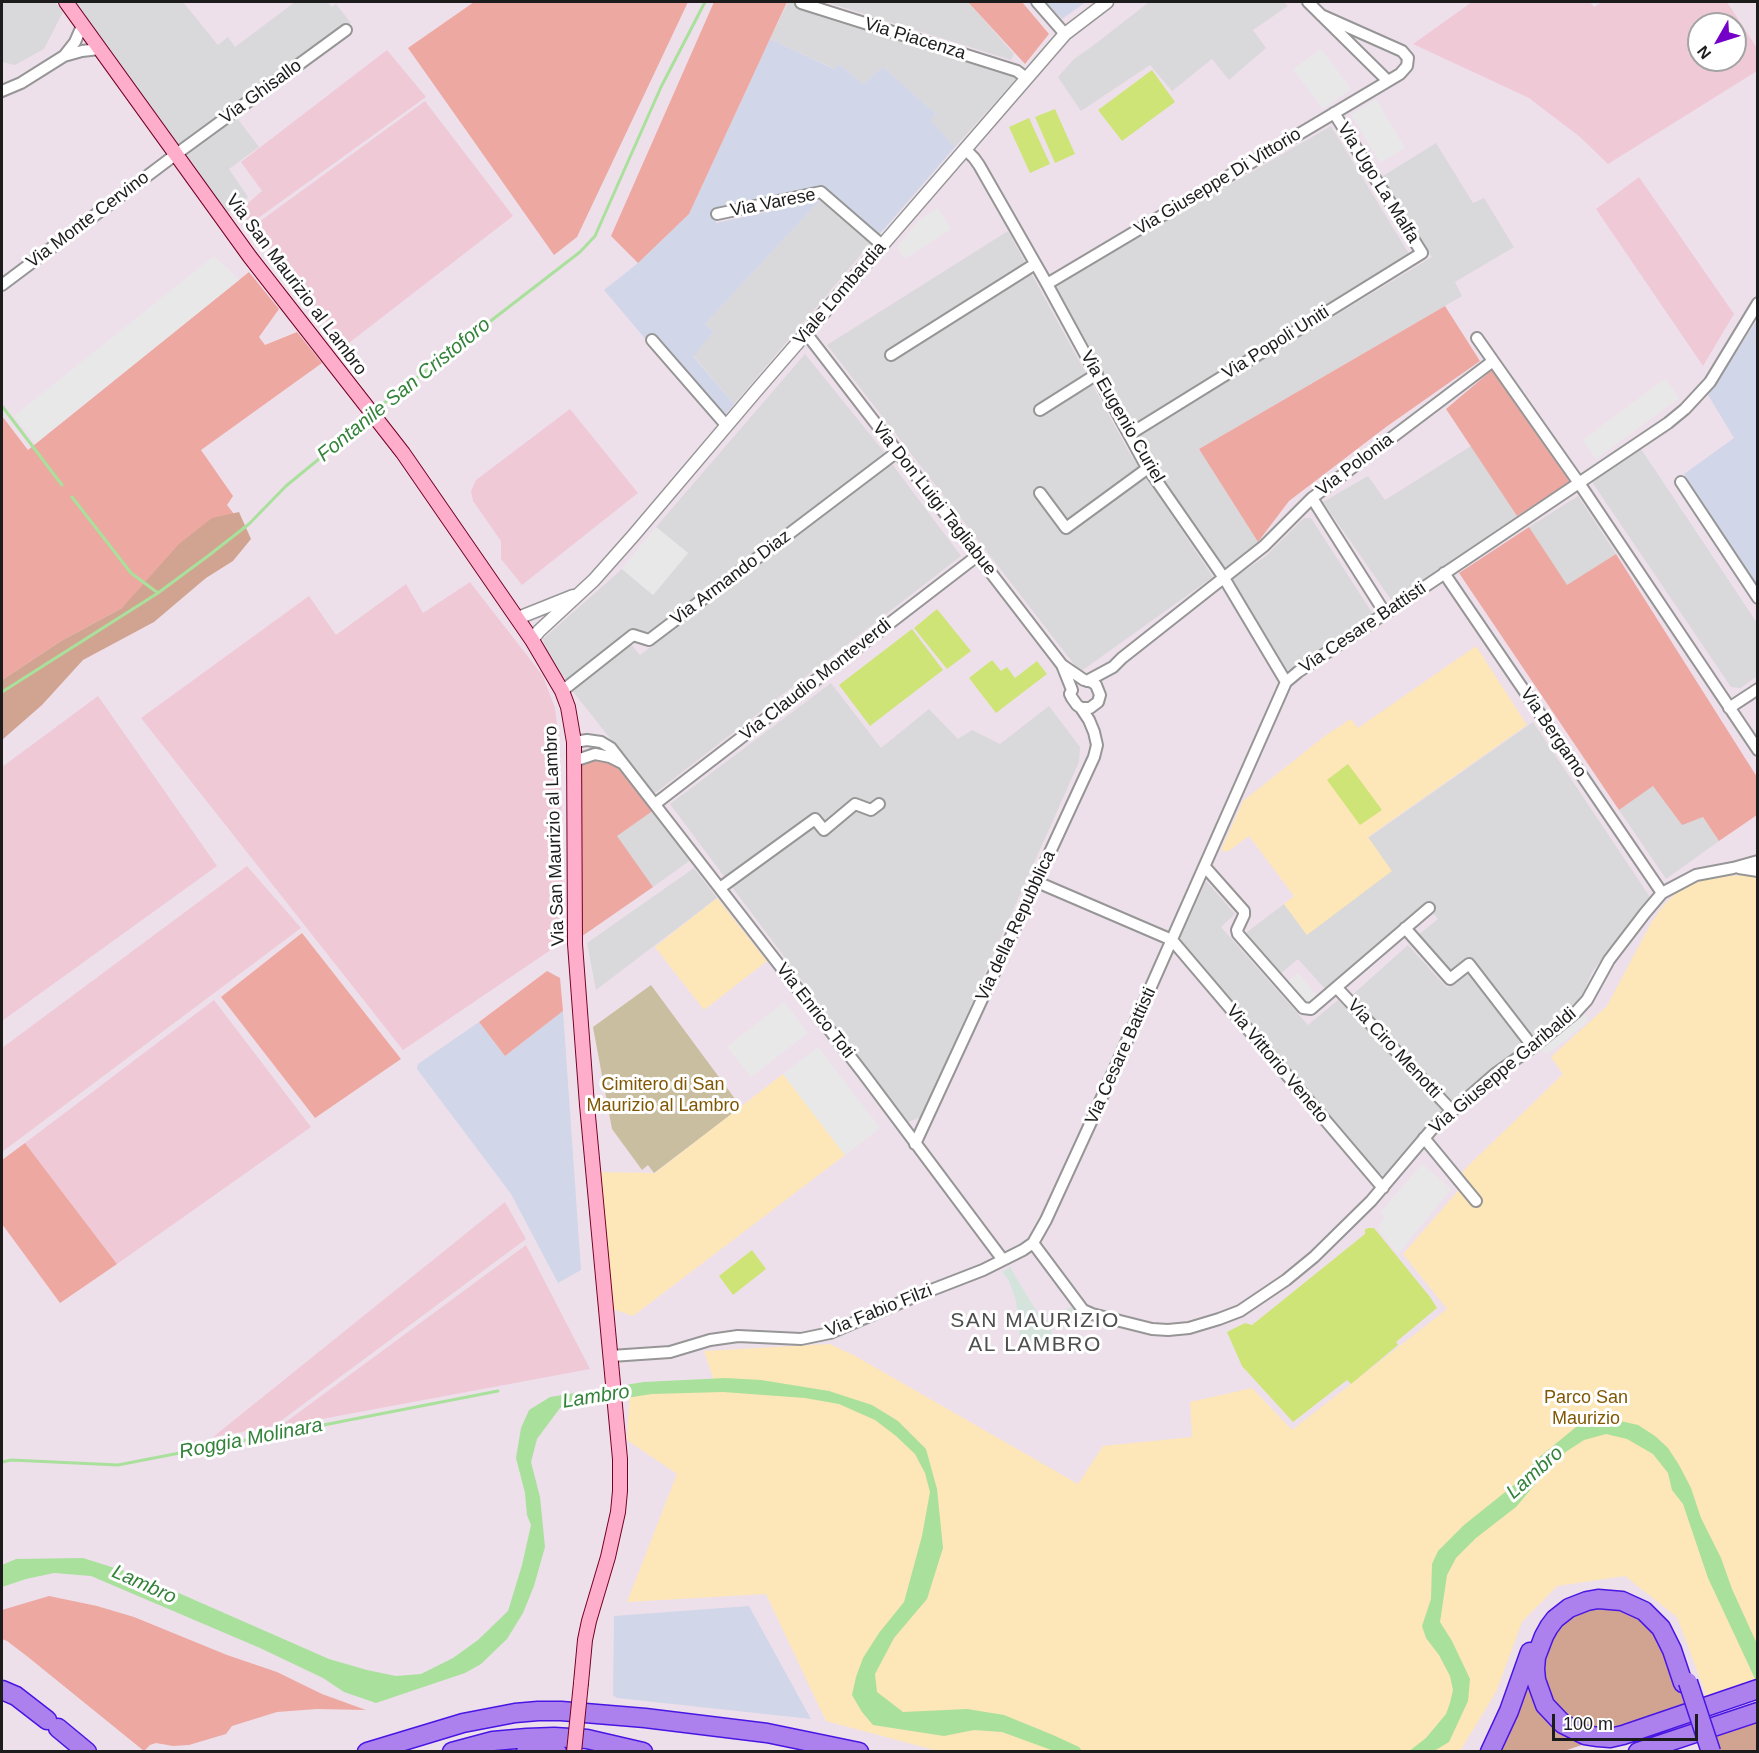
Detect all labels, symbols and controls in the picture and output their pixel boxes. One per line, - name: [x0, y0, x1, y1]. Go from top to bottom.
- north arrow: [1687, 12, 1747, 72]
- street label: Via Piacenza: [862, 13, 968, 65]
- text: N: [1694, 43, 1714, 62]
- street label: Via Ghisallo: [216, 55, 306, 129]
- street label: Via Ugo La Malfa: [1332, 119, 1424, 247]
- street label: Via Giuseppe Di Vittorio: [1131, 124, 1305, 240]
- street label: Via Monte Cervino: [23, 167, 153, 273]
- street label: Via Varese: [729, 184, 817, 222]
- street label: Via San Maurizio al Lambro: [221, 190, 371, 380]
- street label: Viale Lombardia: [789, 238, 891, 350]
- street label: Via Popoli Uniti: [1219, 302, 1333, 384]
- water label: Fontanile San Cristoforo: [313, 313, 495, 467]
- street label: Via Eugenio Curiel: [1075, 347, 1169, 487]
- street label: Via Don Luigi Tagliabue: [867, 418, 1001, 580]
- street label: Via Polonia: [1312, 429, 1398, 501]
- street label: Via Armando Diaz: [667, 526, 795, 630]
- street label: Via Cesare Battisti: [1296, 578, 1430, 678]
- street label: Via Claudio Monteverdi: [736, 614, 896, 746]
- street label: Via Bergamo: [1515, 684, 1591, 782]
- street label: Via San Maurizio al Lambro: [540, 725, 570, 947]
- street label: Via della Repubblica: [972, 847, 1060, 1005]
- street label: Via Enrico Toti: [771, 959, 859, 1063]
- street label: Via Cesare Battisti: [1081, 984, 1161, 1128]
- street label: Via Ciro Menotti: [1343, 995, 1445, 1103]
- street label: Via Vittorio Veneto: [1221, 1001, 1333, 1127]
- street label: Via Giuseppe Garibaldi: [1425, 1003, 1581, 1139]
- park label: Cimitero di San Maurizio al Lambro: [586, 1074, 740, 1116]
- street label: Via Fabio Filzi: [823, 1280, 935, 1342]
- district label: SAN MAURIZIO AL LAMBRO: [950, 1308, 1120, 1358]
- water label: Lambro: [561, 1380, 631, 1414]
- park label: Parco San Maurizio: [1544, 1387, 1628, 1430]
- water label: Roggia Molinara: [177, 1413, 325, 1465]
- water label: Lambro: [1502, 1441, 1568, 1505]
- water label: Lambro: [108, 1560, 180, 1610]
- scale bar: [1555, 1702, 1700, 1740]
- text: 100 m: [1563, 1714, 1613, 1734]

